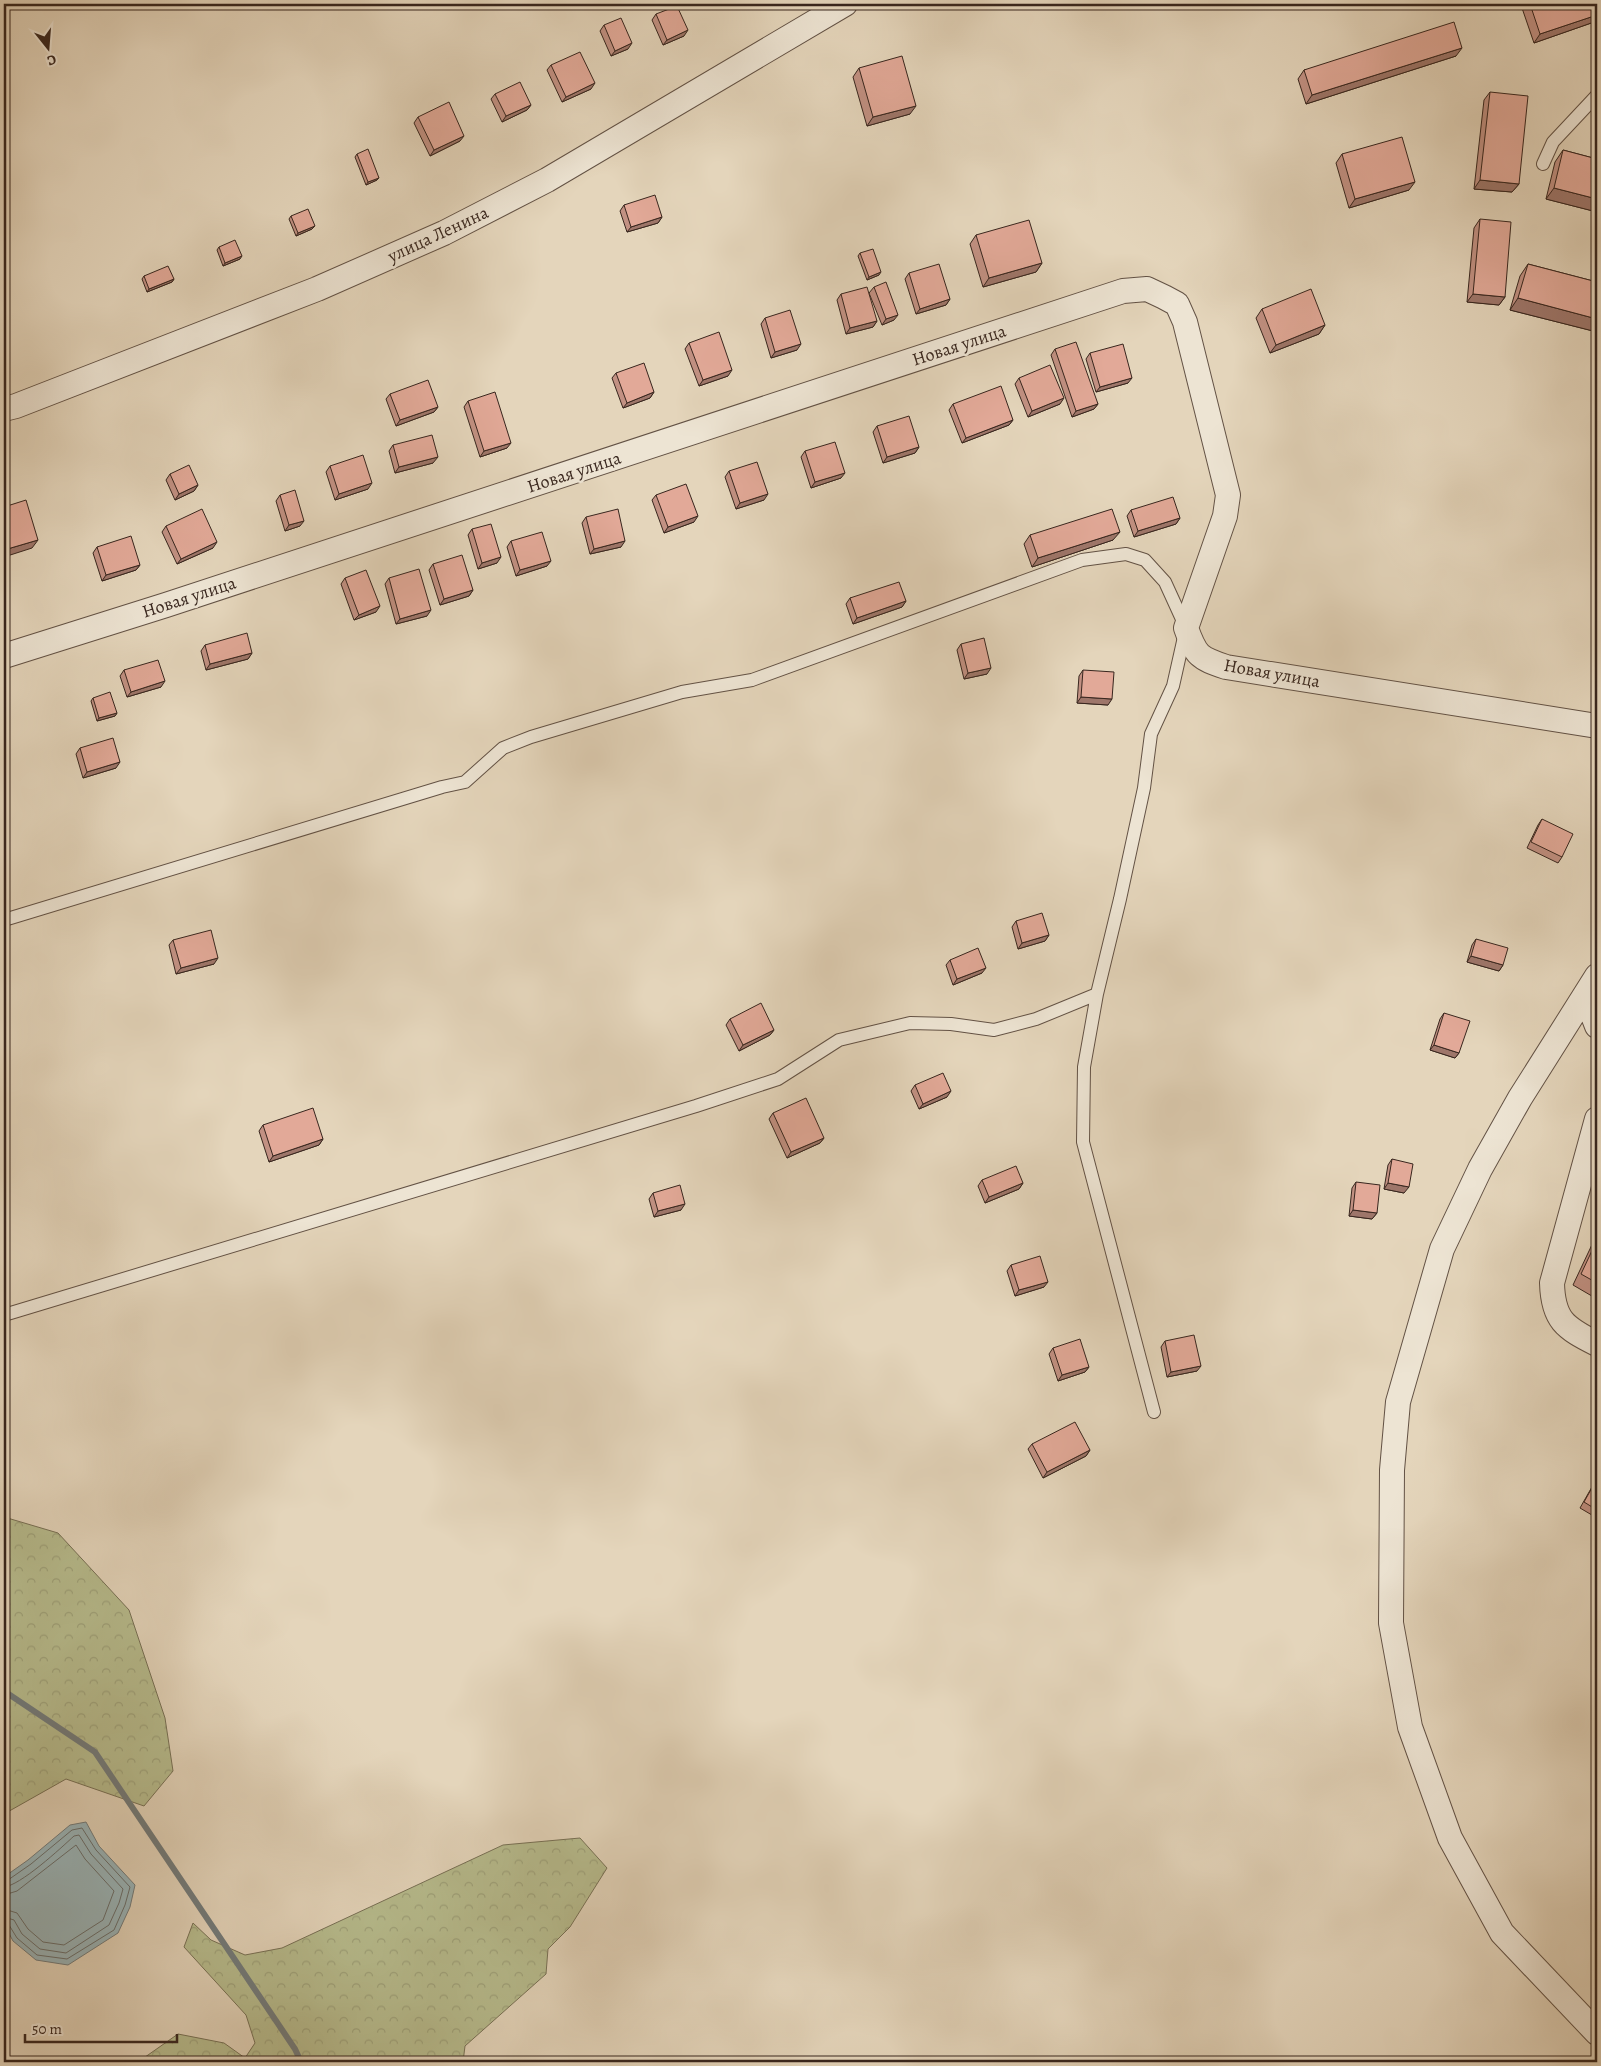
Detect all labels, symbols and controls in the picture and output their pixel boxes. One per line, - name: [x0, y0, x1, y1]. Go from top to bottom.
- north arrow: [22, 22, 72, 72]
- text: С: [44, 50, 59, 70]
- street label: улица Ленина: [383, 200, 493, 268]
- street label: Новая улица: [909, 318, 1010, 371]
- street label: Новая улица: [524, 445, 625, 498]
- street label: Новая улица: [139, 570, 240, 623]
- street label: Новая улица: [1222, 653, 1323, 693]
- scale bar: [25, 2011, 178, 2043]
- text: 50 m: [32, 2019, 62, 2039]

